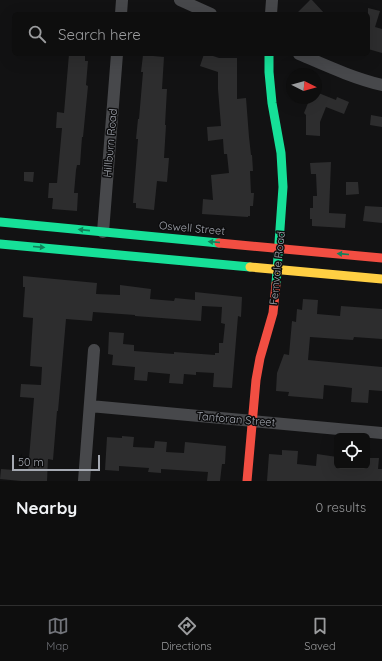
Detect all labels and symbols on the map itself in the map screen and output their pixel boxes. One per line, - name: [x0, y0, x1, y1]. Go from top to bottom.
- north arrow: [286, 68, 322, 104]
- street label: Hillburn Road: [100, 108, 120, 178]
- street label: Oswell Street: [158, 218, 226, 238]
- one-way arrow: [78, 227, 90, 233]
- street label: Fernvale Road: [266, 230, 288, 306]
- one-way arrow: [208, 239, 220, 246]
- one-way arrow: [33, 244, 45, 251]
- one-way arrow: [337, 251, 349, 257]
- street label: Tanforan Street: [196, 409, 276, 429]
- scale bar: [12, 453, 100, 472]

